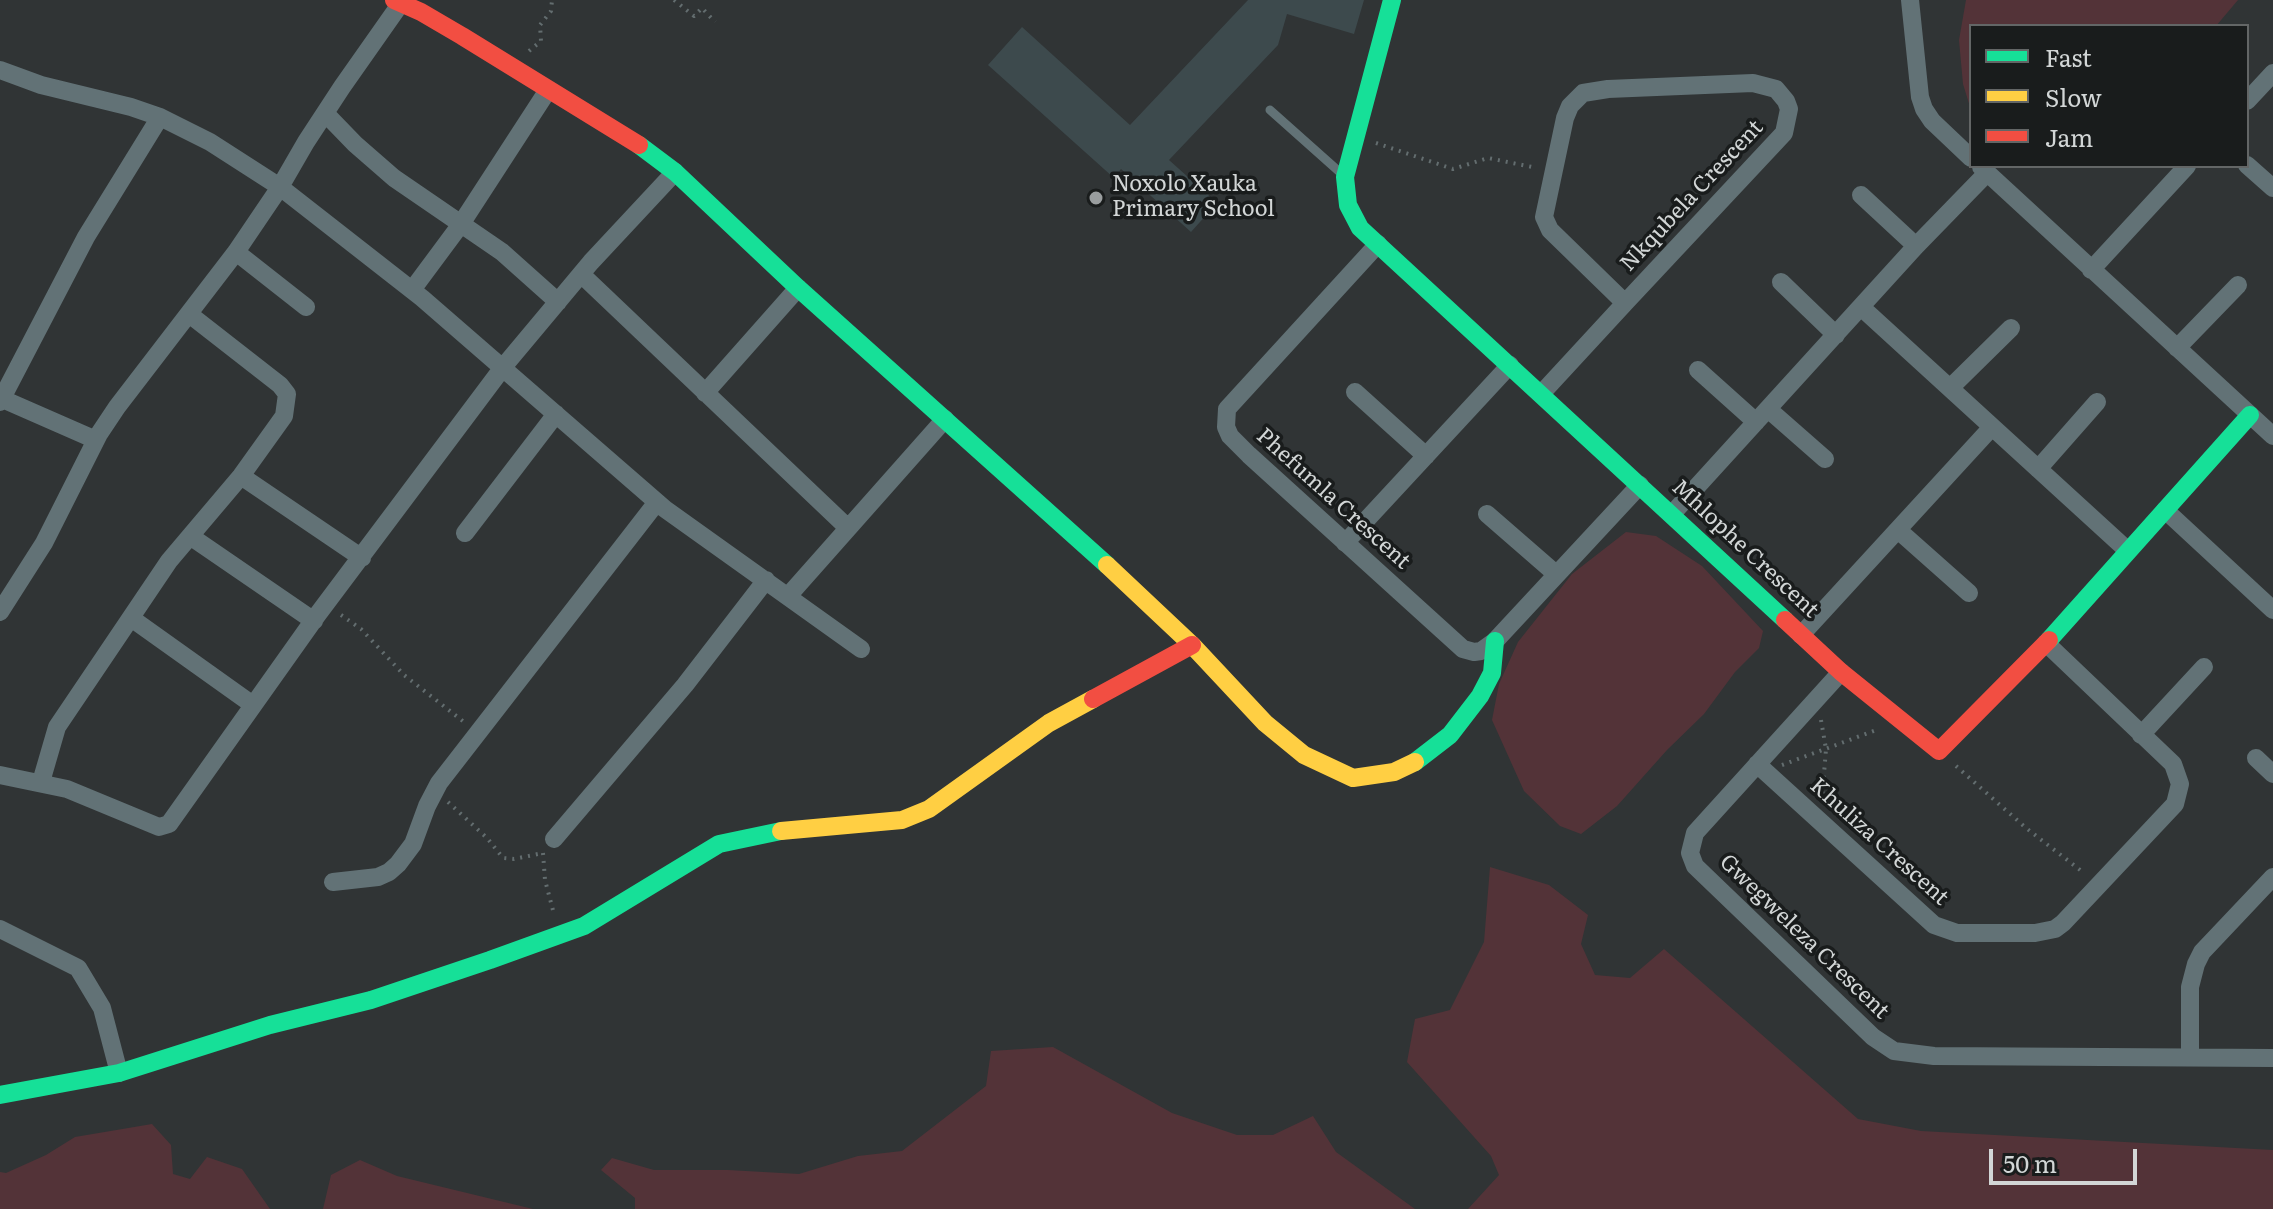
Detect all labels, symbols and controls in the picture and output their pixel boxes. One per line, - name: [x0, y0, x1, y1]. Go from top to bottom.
- legend: [1969, 24, 2249, 168]
- text: Fast: [2045, 39, 2092, 74]
- text: Slow: [2045, 79, 2102, 114]
- street label: Nkqubela Crescent: [1615, 115, 1769, 277]
- text: Jam: [2045, 119, 2093, 154]
- place label: Noxolo Xauka Primary School: [1112, 172, 1275, 224]
- marker: Noxolo Xauka Primary School: [1087, 189, 1105, 207]
- street label: Phefumla Crescent: [1251, 423, 1415, 575]
- street label: Mhlophe Crescent: [1666, 474, 1824, 624]
- street label: Khuliza Crescent: [1804, 773, 1954, 911]
- street label: Gwegweleza Crescent: [1714, 849, 1894, 1025]
- scale bar: [1993, 1133, 2141, 1183]
- text: 50 m: [2003, 1145, 2057, 1180]

